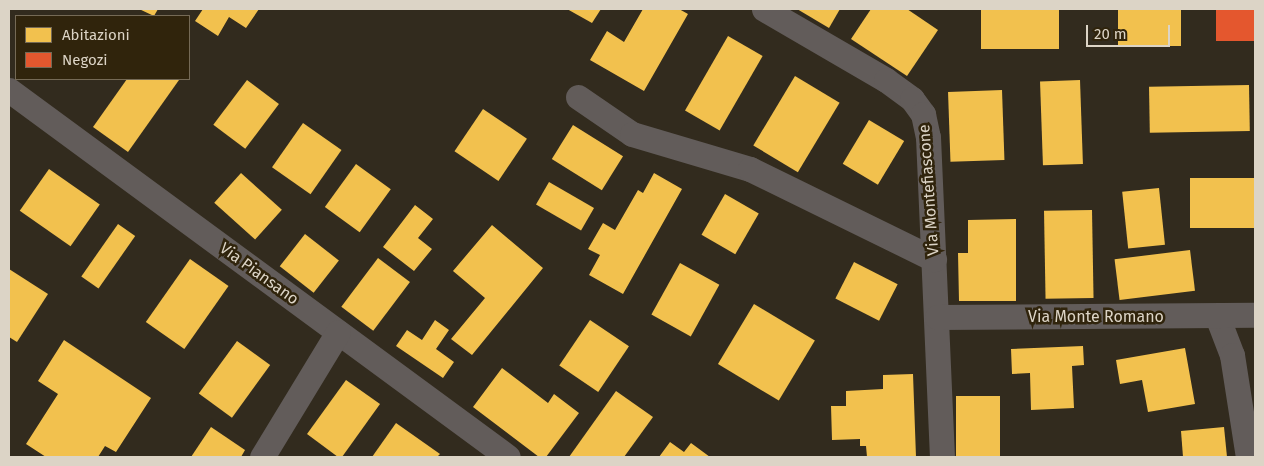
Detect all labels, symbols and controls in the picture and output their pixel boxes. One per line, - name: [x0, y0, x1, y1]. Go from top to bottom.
- legend: [15, 15, 190, 80]
- scale bar: [1089, 15, 1173, 47]
- text: 20 m: [1094, 25, 1127, 43]
- text: Abitazioni: [62, 26, 130, 44]
- text: Negozi: [62, 51, 107, 69]
- street label: Via Montefiascone: [915, 124, 943, 256]
- street label: Via Piansano: [216, 239, 302, 309]
- street label: Via Monte Romano: [1028, 307, 1164, 327]

